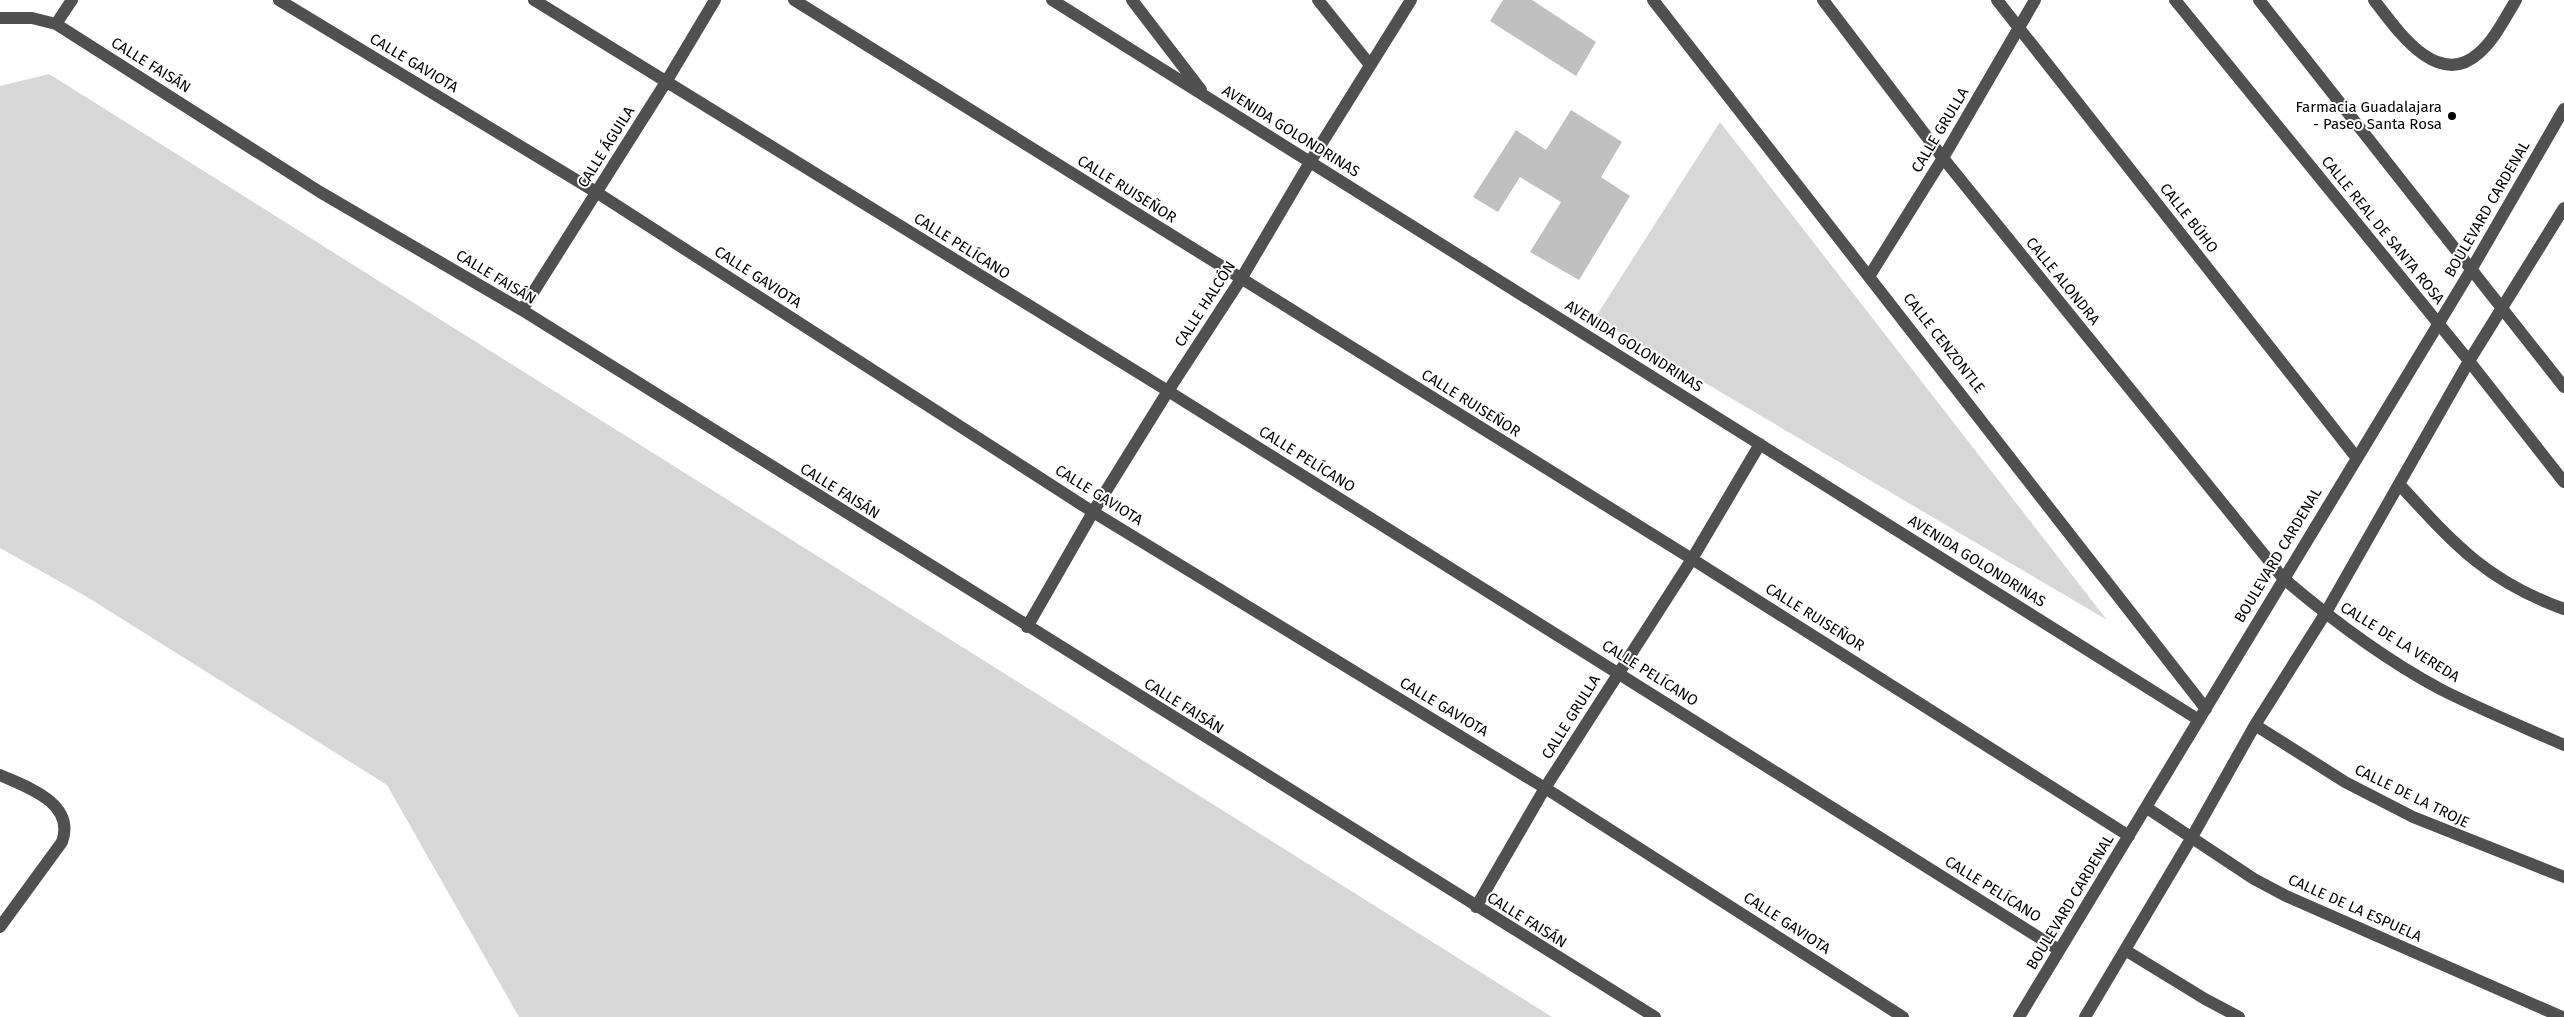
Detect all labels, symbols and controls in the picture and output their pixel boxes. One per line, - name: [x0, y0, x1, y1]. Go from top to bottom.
- street label: CALLE GAVIOTA: [366, 30, 462, 97]
- street label: CALLE FAISÁN: [108, 33, 194, 97]
- street label: AVENIDA GOLONDRINAS: [1219, 81, 1363, 181]
- street label: CALLE GRULLA: [1908, 84, 1973, 176]
- place label: Farmacia Guadalajara - Paseo Santa Rosa: [2296, 98, 2442, 133]
- street label: CALLE ÁGUILA: [574, 103, 638, 191]
- marker: Farmacia Guadalajara - Paseo Santa Rosa: [2446, 110, 2458, 122]
- street label: BOULEVARD CARDENAL: [2441, 137, 2534, 280]
- street label: CALLE RUISEÑOR: [1074, 151, 1180, 227]
- street label: CALLE REAL DE SANTA ROSA: [2318, 152, 2449, 308]
- street label: CALLE BÚHO: [2156, 180, 2222, 256]
- street label: CALLE PELÍCANO: [911, 209, 1013, 283]
- street label: CALLE ALONDRA: [2022, 234, 2104, 329]
- street label: CALLE GAVIOTA: [711, 242, 805, 312]
- street label: CALLE FAISÁN: [453, 246, 539, 308]
- street label: CALLE HALCÓN: [1171, 258, 1239, 350]
- street label: CALLE CENZONTLE: [1899, 289, 1989, 397]
- street label: AVENIDA GOLONDRINAS: [1562, 296, 1706, 396]
- street label: CALLE RUISEÑOR: [1418, 365, 1524, 441]
- street label: CALLE PELÍCANO: [1256, 422, 1358, 496]
- street label: CALLE FAISÁN: [797, 459, 883, 523]
- street label: CALLE GAVIOTA: [1052, 461, 1147, 529]
- street label: BOULEVARD CARDENAL: [2231, 484, 2326, 626]
- street label: AVENIDA GOLONDRINAS: [1905, 511, 2049, 611]
- street label: CALLE RUISEÑOR: [1762, 579, 1868, 655]
- street label: CALLE DE LA VEREDA: [2337, 598, 2463, 686]
- street label: CALLE PELÍCANO: [1599, 636, 1701, 710]
- street label: CALLE GRULLA: [1538, 671, 1604, 762]
- street label: CALLE FAISÁN: [1141, 674, 1227, 738]
- street label: CALLE GAVIOTA: [1396, 674, 1492, 741]
- street label: CALLE DE LA TROJE: [2352, 760, 2472, 832]
- street label: BOULEVARD CARDENAL: [2023, 831, 2118, 973]
- street label: CALLE PELÍCANO: [1942, 852, 2044, 926]
- street label: CALLE DE LA ESPUELA: [2285, 870, 2425, 946]
- street label: CALLE FAISÁN: [1484, 888, 1570, 952]
- street label: CALLE GAVIOTA: [1740, 888, 1834, 958]

